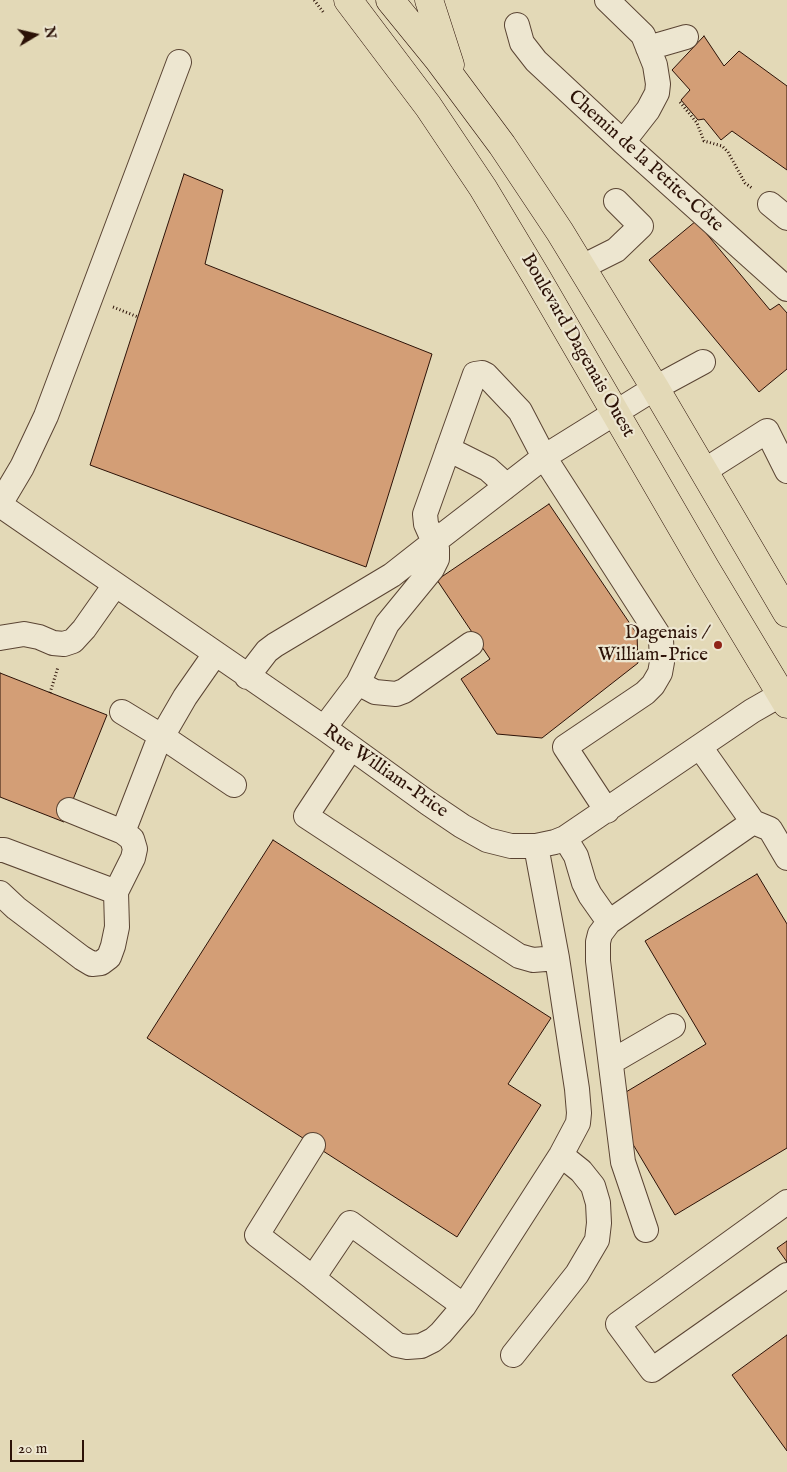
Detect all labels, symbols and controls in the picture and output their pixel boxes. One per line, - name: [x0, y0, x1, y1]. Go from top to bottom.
- north arrow: [10, 10, 60, 60]
- text: N: [40, 25, 60, 40]
- street label: Chemin de la Petite-Côte: [563, 86, 727, 238]
- street label: Boulevard Dagenais Ouest: [515, 250, 639, 442]
- place label: Dagenais / William-Price: [598, 623, 708, 667]
- marker: Dagenais / William-Price: [712, 639, 724, 651]
- street label: Rue William-Price: [318, 720, 452, 824]
- scale bar: [12, 1430, 86, 1462]
- text: 20 m: [18, 1439, 47, 1458]

